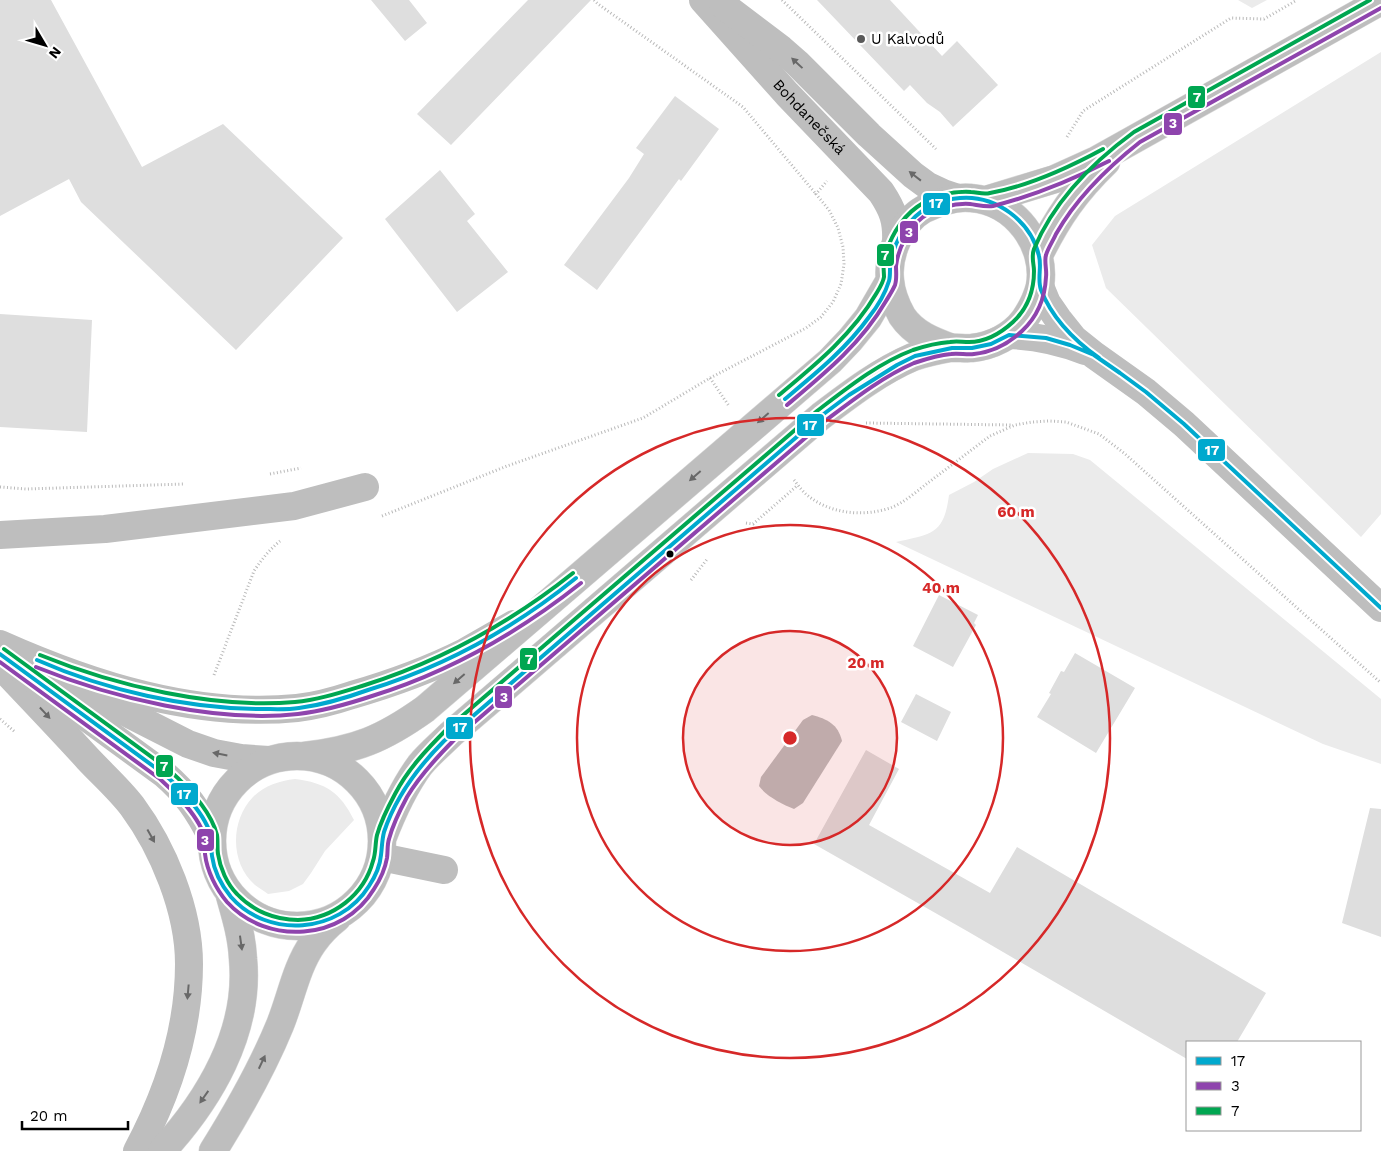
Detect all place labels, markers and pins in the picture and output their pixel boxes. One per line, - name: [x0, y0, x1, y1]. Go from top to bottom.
- place label: U Kalvodů: [871, 30, 945, 48]
- marker: U Kalvodů: [855, 33, 867, 45]
- unlabelled marker: [665, 549, 675, 559]
- centre of rings: [781, 729, 799, 747]

